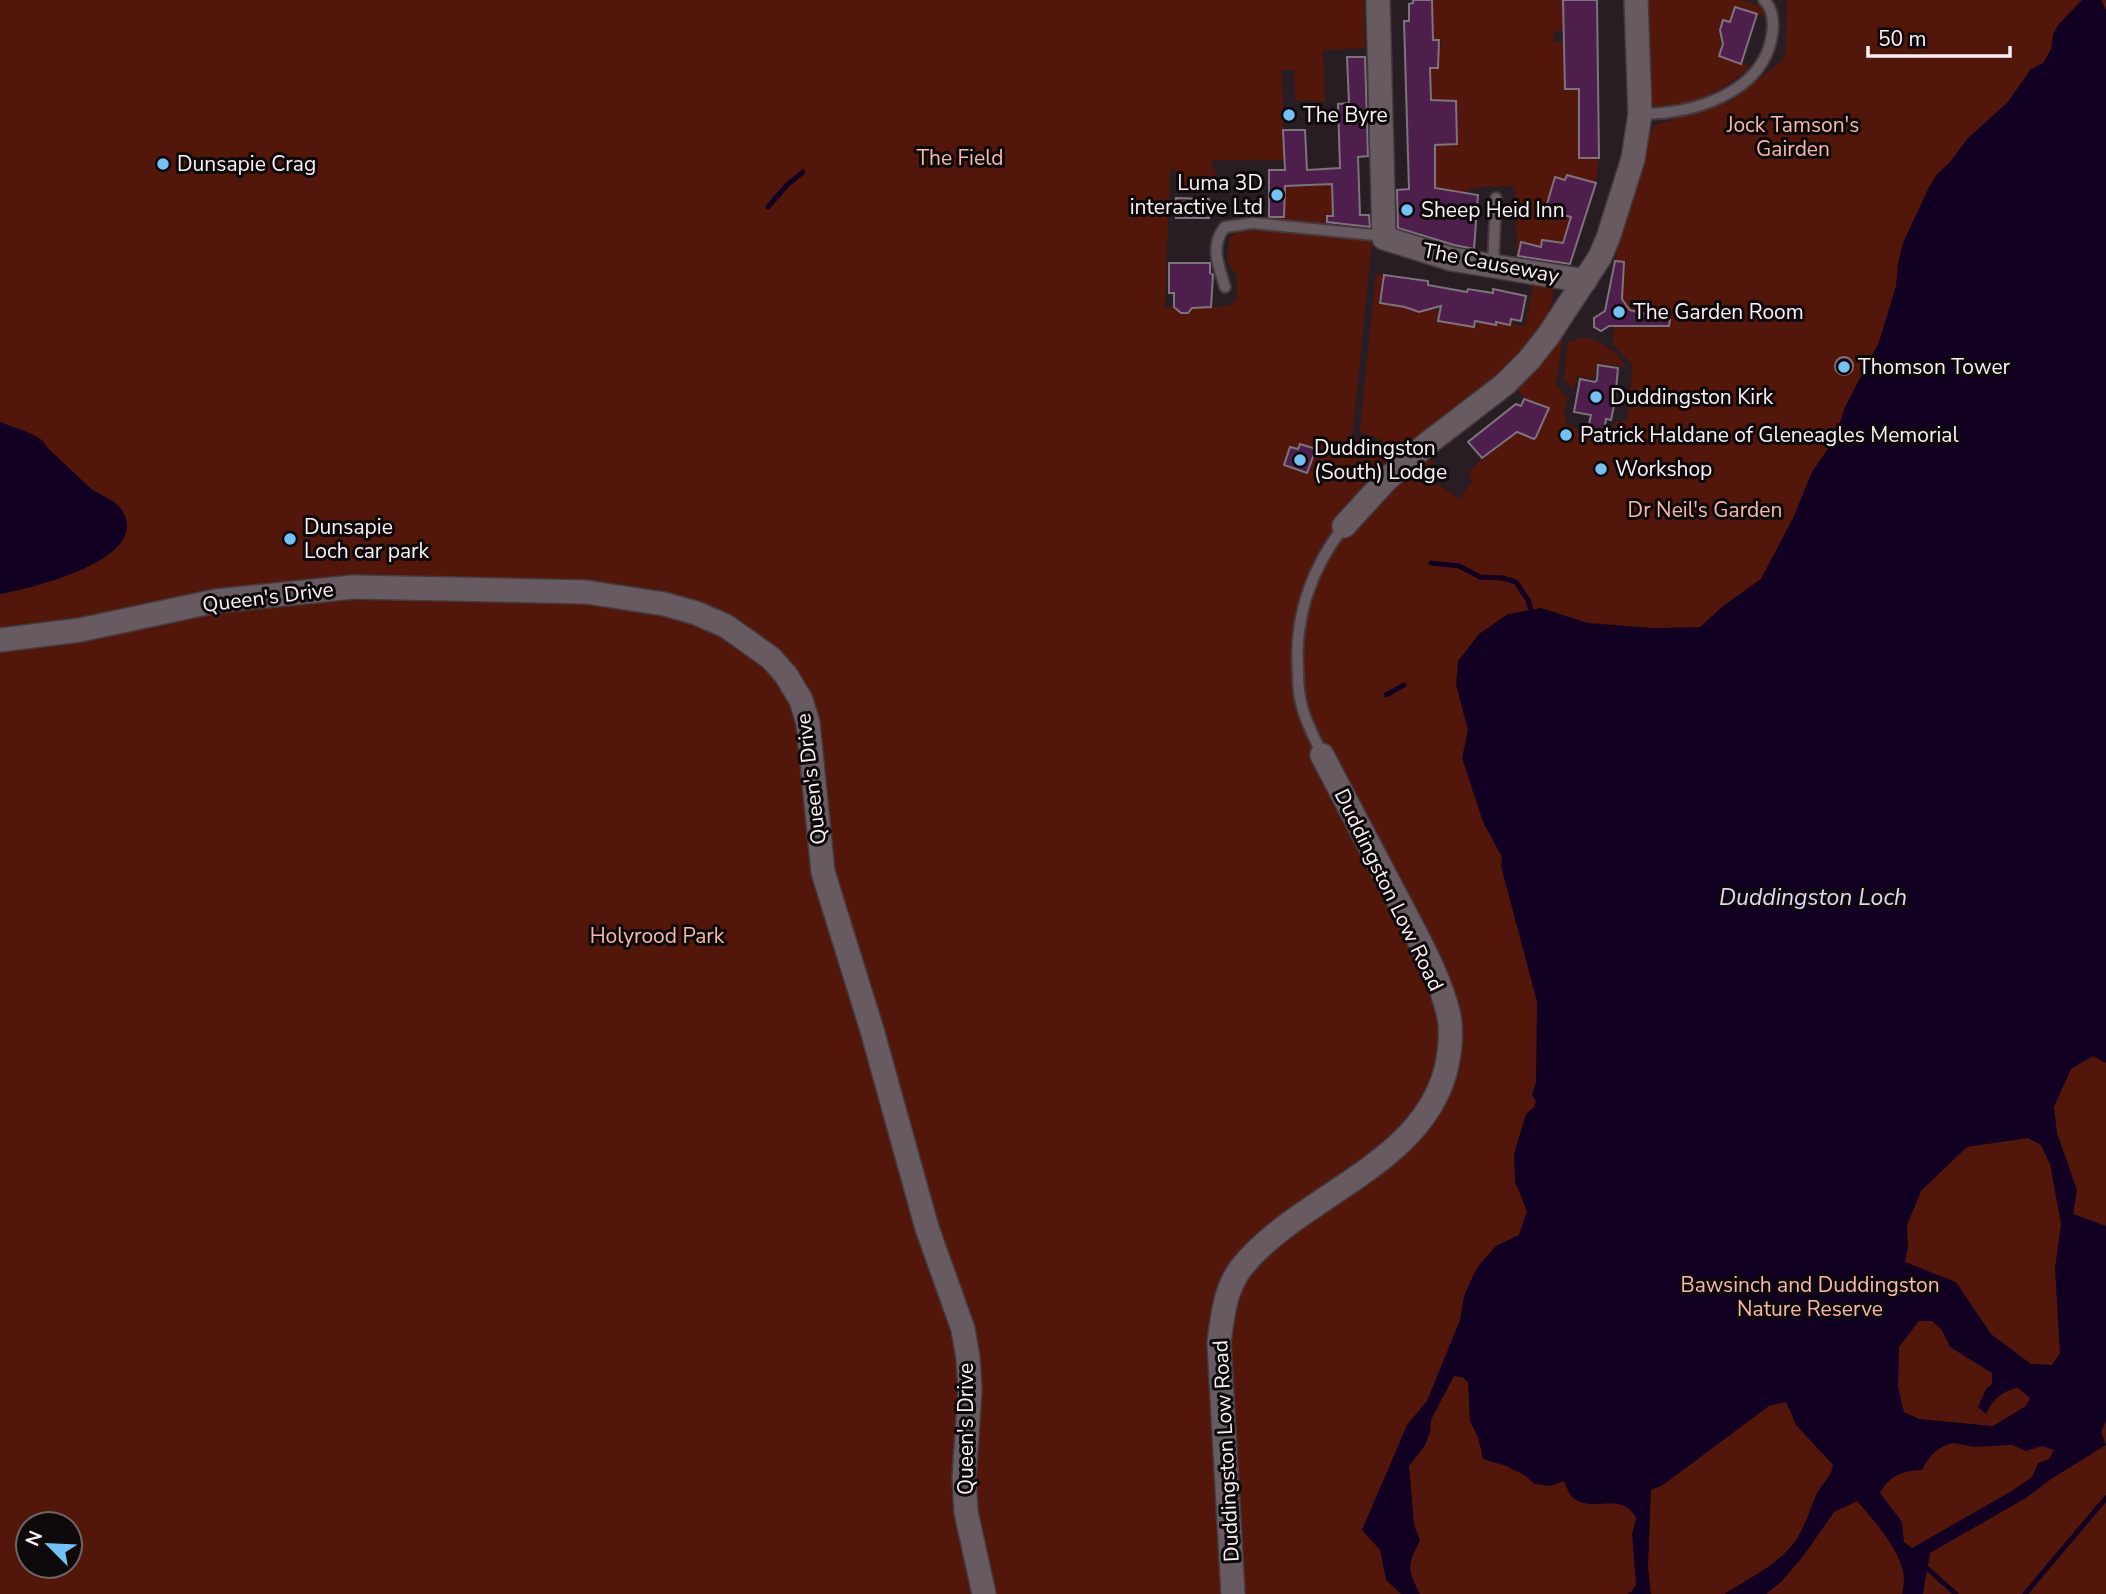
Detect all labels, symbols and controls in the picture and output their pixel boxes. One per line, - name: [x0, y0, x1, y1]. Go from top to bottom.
- scale bar: [1868, 14, 2010, 58]
- text: 50 m: [1878, 25, 1927, 53]
- place label: The Byre: [1303, 101, 1388, 129]
- marker: The Byre: [1281, 107, 1297, 123]
- park label: Jock Tamson's Gairden: [1726, 111, 1859, 163]
- park label: The Field: [916, 144, 1004, 172]
- place label: Dunsapie Crag: [177, 150, 316, 178]
- marker: Dunsapie Crag: [155, 156, 171, 172]
- place label: Luma 3D interactive Ltd: [1130, 169, 1263, 221]
- marker: Luma 3D interactive Ltd: [1269, 187, 1285, 203]
- place label: Sheep Heid Inn: [1421, 196, 1565, 224]
- marker: Sheep Heid Inn: [1399, 202, 1415, 218]
- street label: The Causeway: [1420, 236, 1562, 290]
- place label: The Garden Room: [1633, 298, 1804, 326]
- marker: The Garden Room: [1611, 304, 1627, 320]
- place label: Thomson Tower: [1858, 353, 2011, 381]
- marker: Thomson Tower: [1836, 359, 1852, 375]
- place label: Duddingston Kirk: [1610, 383, 1774, 411]
- marker: Duddingston Kirk: [1588, 389, 1604, 405]
- place label: Patrick Haldane of Gleneagles Memorial: [1580, 421, 1959, 449]
- marker: Patrick Haldane of Gleneagles Memorial: [1558, 427, 1574, 443]
- place label: Duddingston (South) Lodge: [1314, 434, 1447, 486]
- marker: Duddingston (South) Lodge: [1292, 452, 1308, 468]
- place label: Workshop: [1615, 455, 1712, 483]
- marker: Workshop: [1593, 461, 1609, 477]
- park label: Dr Neil's Garden: [1628, 496, 1782, 524]
- place label: Dunsapie Loch car park: [304, 513, 430, 565]
- marker: Dunsapie Loch car park: [282, 531, 298, 547]
- street label: Queen's Drive: [201, 575, 335, 619]
- street label: Queen's Drive: [789, 712, 833, 846]
- street label: Duddingston Low Road: [1328, 784, 1450, 996]
- water label: Duddingston Loch: [1719, 882, 1907, 913]
- park label: Holyrood Park: [590, 922, 725, 950]
- park label: Bawsinch and Duddingston Nature Reserve: [1680, 1271, 1940, 1323]
- street label: Duddingston Low Road: [1206, 1339, 1246, 1563]
- street label: Queen's Drive: [952, 1363, 980, 1495]
- north arrow: [14, 1510, 84, 1580]
- text: N: [20, 1527, 49, 1550]

